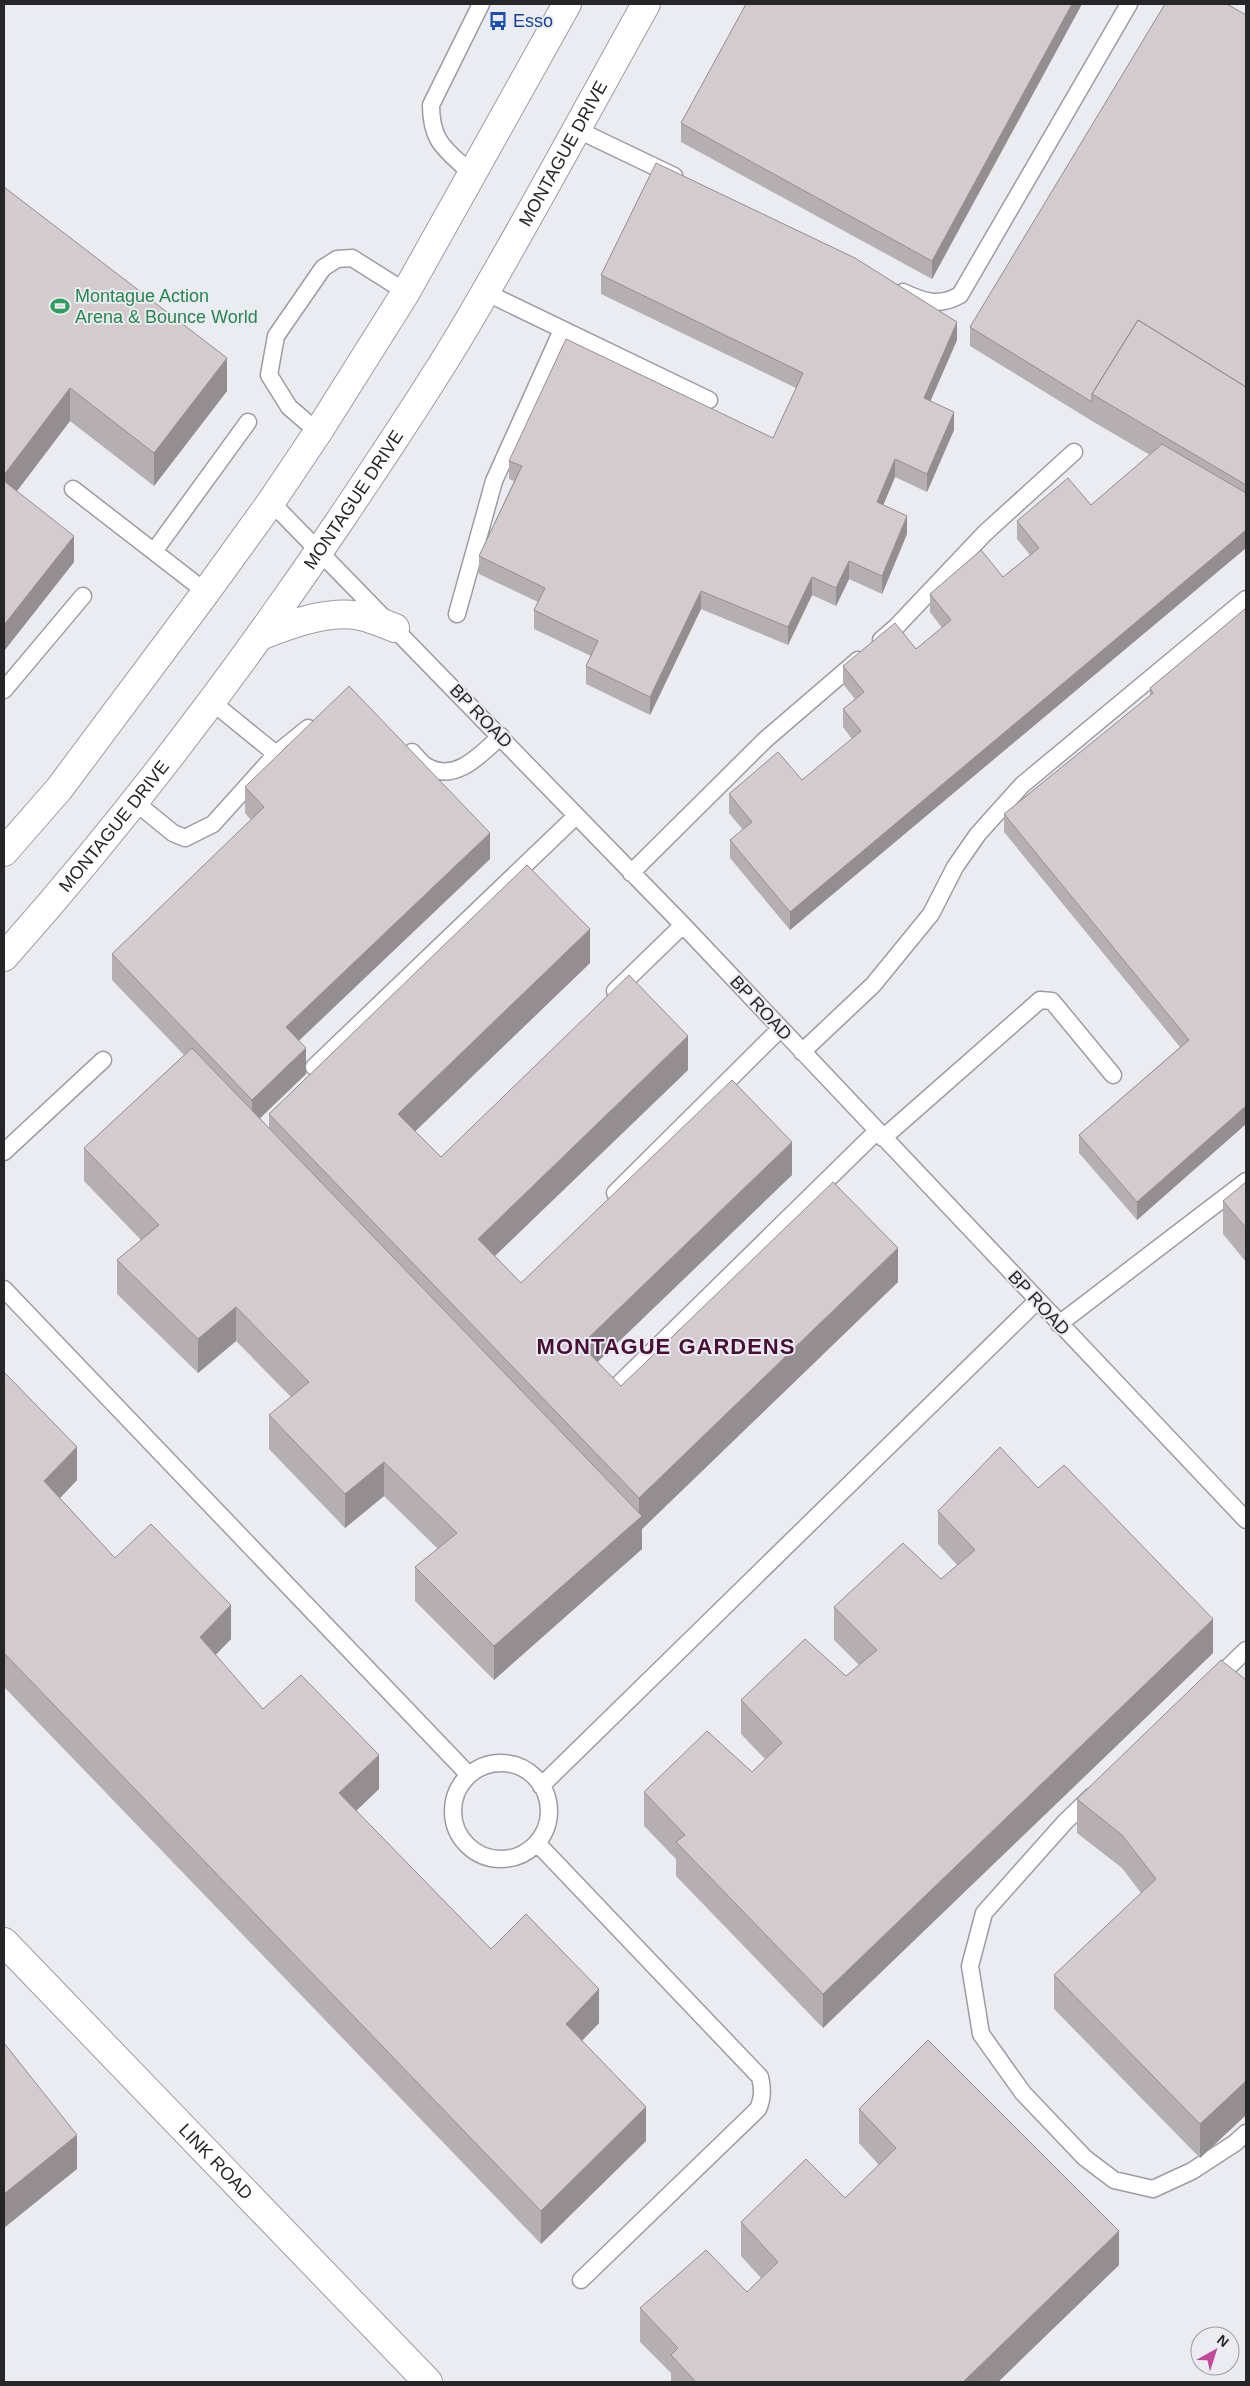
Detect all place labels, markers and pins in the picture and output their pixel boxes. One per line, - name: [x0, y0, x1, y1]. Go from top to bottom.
- bus stop icon: Esso: [487, 10, 509, 32]
- place label: Esso: [513, 11, 553, 31]
- place label: Montague Action Arena & Bounce World: [75, 286, 258, 327]
- sports icon: Montague Action Arena & Bounce World: [49, 295, 71, 317]

